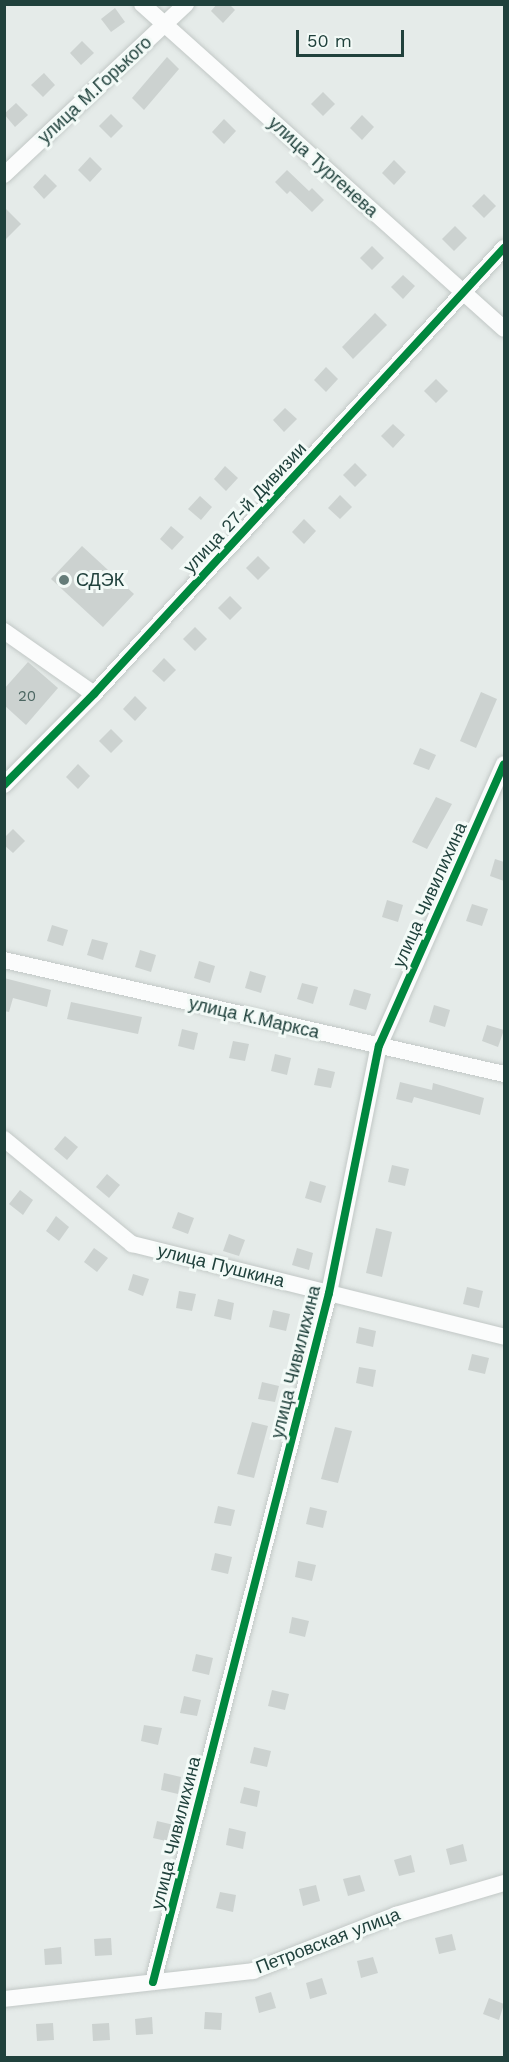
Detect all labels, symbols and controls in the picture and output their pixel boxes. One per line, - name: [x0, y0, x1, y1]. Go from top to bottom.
- scale bar: [299, 18, 407, 56]
- text: 50 m: [307, 30, 352, 51]
- street label: улица М.Горького: [34, 32, 156, 148]
- street label: улица Тургенева: [264, 112, 382, 222]
- street label: улица 27-й Дивизии: [179, 438, 311, 578]
- place label: СДЭК: [76, 569, 124, 591]
- marker: СДЭК: [57, 573, 71, 587]
- house number: 20: [18, 688, 36, 706]
- street label: улица Чивилихина: [388, 819, 472, 971]
- street label: улица К.Маркса: [187, 992, 321, 1044]
- street label: улица Пушкина: [155, 1240, 287, 1292]
- street label: улица Чивилихина: [267, 1283, 325, 1441]
- street label: улица Чивилихина: [147, 1754, 205, 1912]
- street label: Петровская улица: [253, 1904, 403, 1978]

